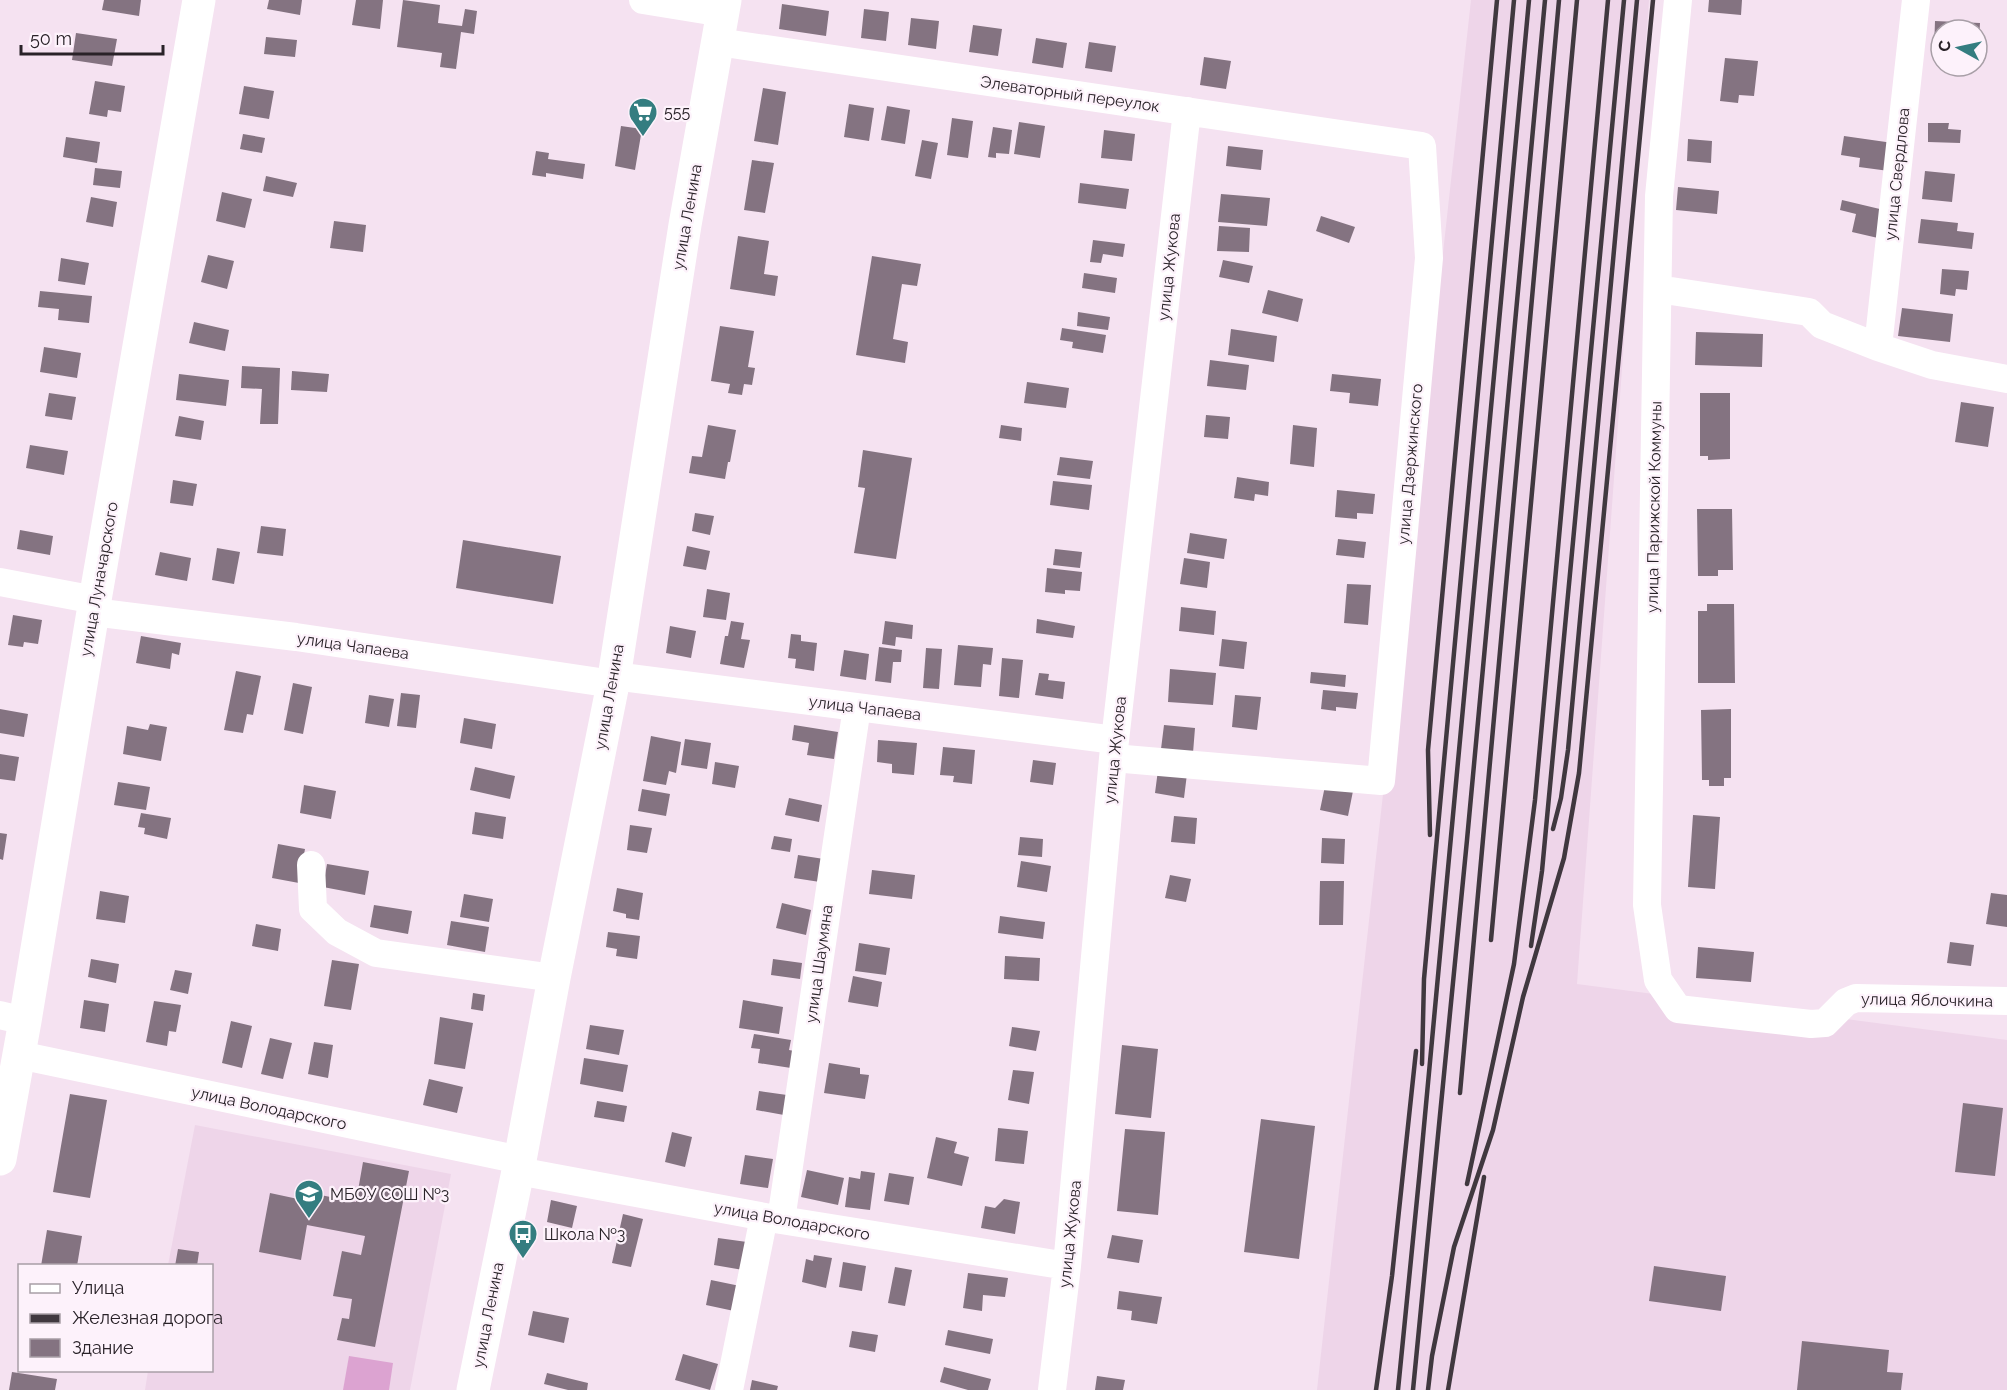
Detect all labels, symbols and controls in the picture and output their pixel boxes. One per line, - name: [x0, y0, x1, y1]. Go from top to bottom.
- scale bar: [21, 18, 164, 56]
- north arrow: [1929, 18, 1989, 78]
- text: 50 m: [30, 28, 72, 49]
- text: С: [1934, 39, 1955, 53]
- street label: Элеваторный переулок: [979, 72, 1161, 116]
- supermarket icon: 555: [627, 96, 659, 138]
- place label: 555: [664, 103, 690, 122]
- street label: улица Свердлова: [1881, 107, 1913, 241]
- street label: улица Ленина: [668, 163, 706, 271]
- street label: улица Жукова: [1154, 212, 1184, 322]
- street label: улица Дзержинского: [1393, 383, 1427, 545]
- street label: улица Парижской Коммуны: [1643, 401, 1665, 613]
- street label: улица Луначарского: [76, 500, 122, 658]
- street label: улица Чапаева: [296, 629, 410, 663]
- street label: улица Ленина: [590, 643, 628, 751]
- street label: улица Чапаева: [808, 692, 922, 724]
- street label: улица Жукова: [1100, 695, 1130, 805]
- street label: улица Шаумяна: [801, 904, 837, 1024]
- street label: улица Яблочкина: [1861, 989, 1993, 1011]
- street label: улица Володарского: [190, 1082, 348, 1134]
- school or university icon: МБОУ СОШ №3: [293, 1178, 325, 1220]
- street label: улица Жукова: [1055, 1179, 1085, 1289]
- place label: МБОУ СОШ №3: [330, 1185, 449, 1204]
- street label: улица Володарского: [712, 1198, 872, 1244]
- bus stop icon: Школа №3: [507, 1218, 539, 1260]
- place label: Школа №3: [544, 1225, 625, 1244]
- street label: улица Ленина: [468, 1261, 508, 1369]
- legend: [18, 1264, 213, 1372]
- text: Улица: [72, 1277, 124, 1298]
- text: Железная дорога: [72, 1307, 223, 1328]
- text: Здание: [72, 1337, 134, 1358]

